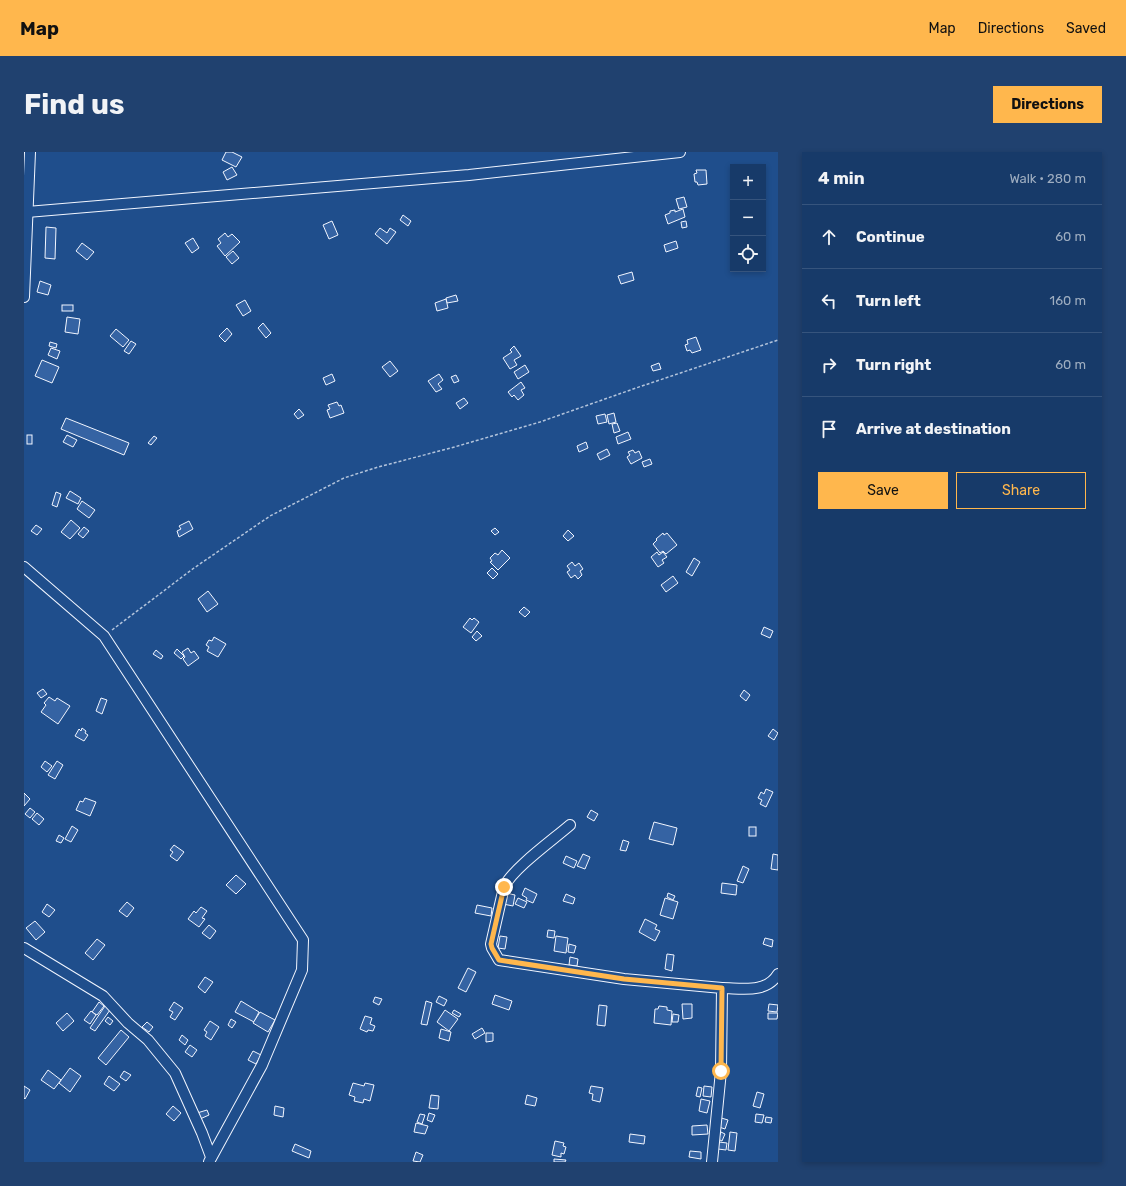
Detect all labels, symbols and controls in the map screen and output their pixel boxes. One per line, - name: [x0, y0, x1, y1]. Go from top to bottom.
- text: Map: [20, 17, 59, 40]
- text: Map: [929, 20, 956, 37]
- text: Directions: [978, 20, 1044, 37]
- text: Saved: [1066, 20, 1106, 37]
- button: Directions: [993, 86, 1102, 123]
- text: Find us: [24, 88, 124, 121]
- map controls: [730, 164, 766, 272]
- button: +: [730, 164, 766, 200]
- text: 4 min: [818, 168, 865, 188]
- text: Walk · 280 m: [1009, 171, 1086, 186]
- button: −: [730, 200, 766, 236]
- icon: ahead: [818, 226, 840, 248]
- text: Continue: [856, 228, 925, 246]
- text: 60 m: [1055, 229, 1086, 244]
- button: locate: [730, 236, 766, 272]
- icon: left: [818, 290, 840, 312]
- text: Turn left: [856, 292, 921, 310]
- text: 160 m: [1050, 293, 1086, 308]
- icon: right: [818, 354, 840, 376]
- text: Turn right: [856, 356, 931, 374]
- text: 60 m: [1055, 357, 1086, 372]
- icon: arrive: [818, 418, 840, 440]
- text: Arrive at destination: [856, 420, 1011, 438]
- button: Save: [818, 472, 948, 509]
- button: Share: [956, 472, 1086, 509]
- route end: [495, 878, 513, 896]
- route start: [712, 1062, 730, 1080]

